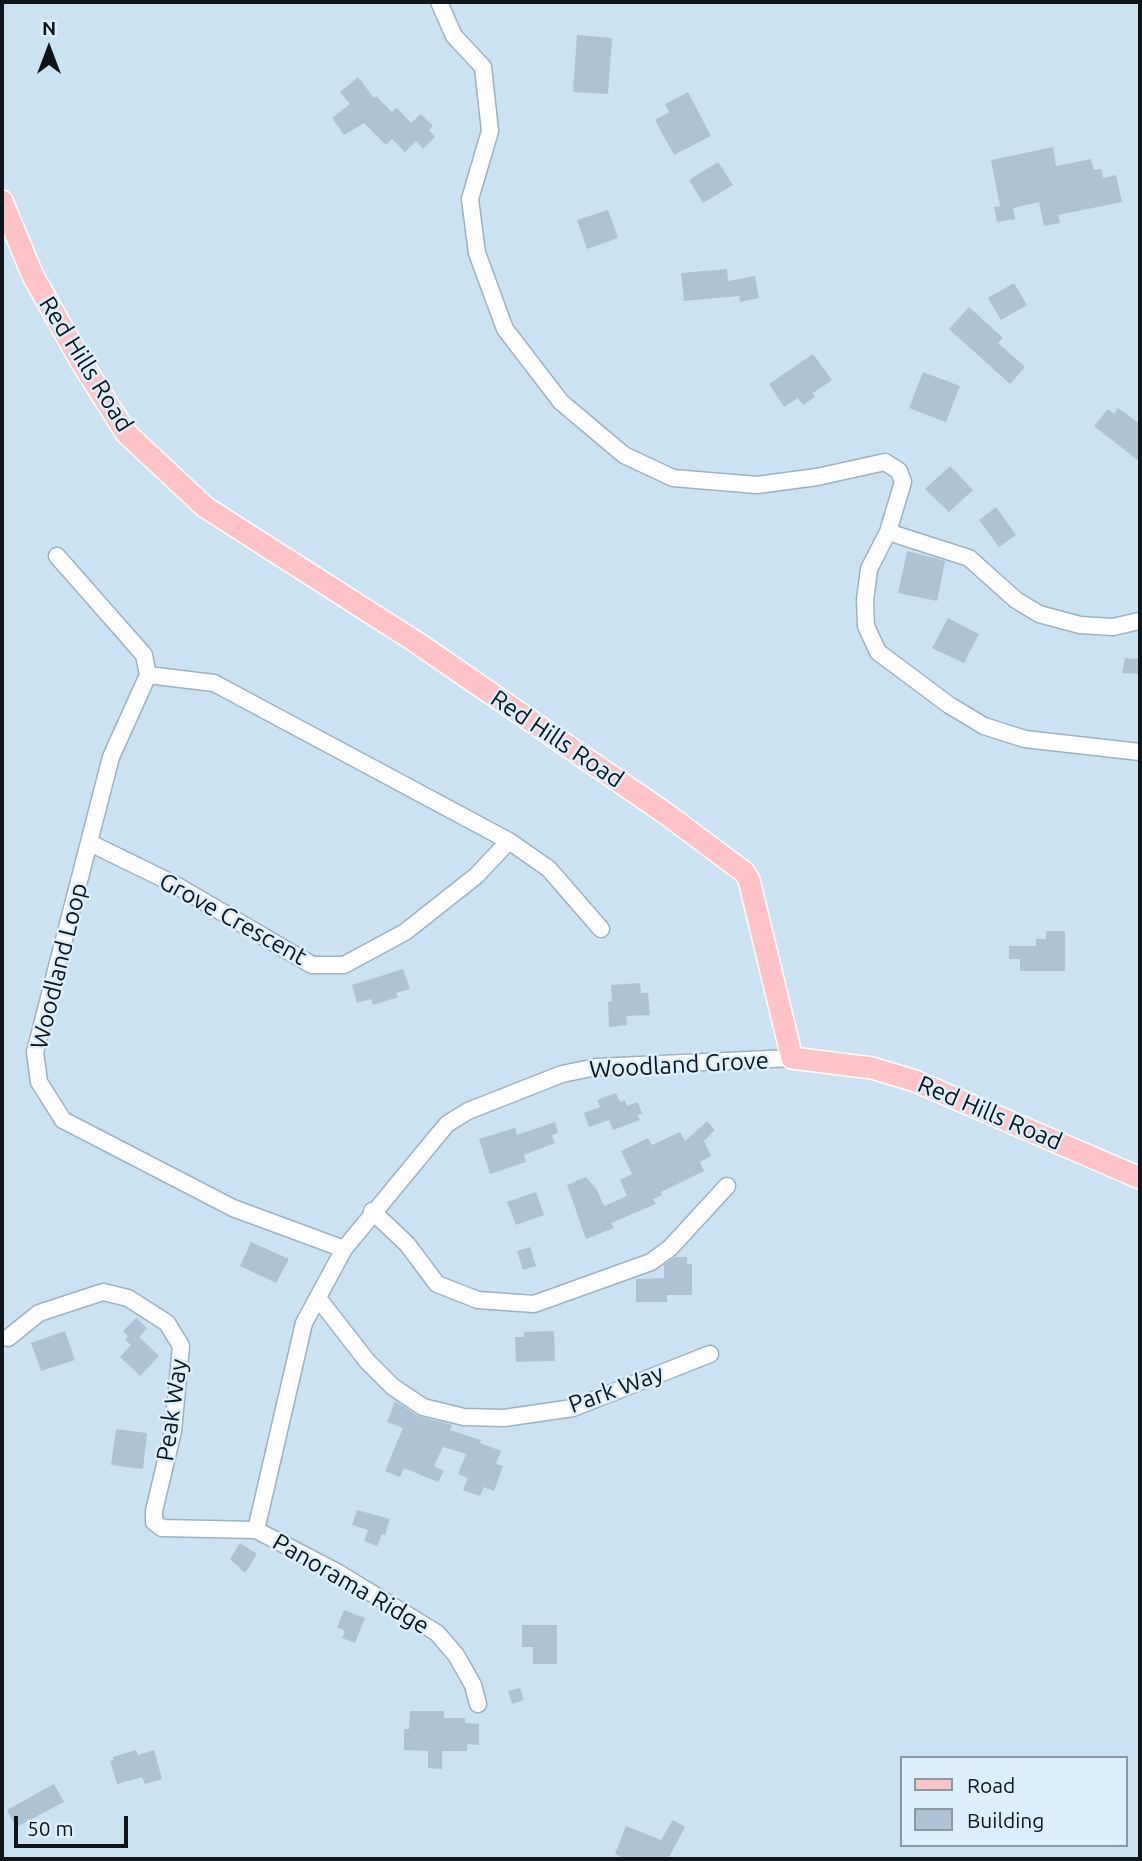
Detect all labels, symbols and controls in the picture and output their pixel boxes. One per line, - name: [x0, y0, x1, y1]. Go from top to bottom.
- north arrow: [14, 14, 84, 84]
- text: N: [42, 17, 56, 39]
- street label: Red Hills Road: [33, 291, 139, 437]
- street label: Red Hills Road: [485, 684, 629, 794]
- street label: Grove Crescent: [154, 867, 312, 971]
- street label: Woodland Loop: [24, 880, 94, 1052]
- street label: Woodland Grove: [588, 1046, 770, 1084]
- street label: Red Hills Road: [913, 1070, 1067, 1156]
- street label: Peak Way: [151, 1357, 193, 1463]
- street label: Park Way: [565, 1359, 667, 1419]
- street label: Panorama Ridge: [268, 1528, 434, 1640]
- legend: [900, 1756, 1128, 1847]
- text: Road: [967, 1773, 1015, 1797]
- scale bar: [18, 1801, 131, 1845]
- text: Building: [967, 1808, 1044, 1832]
- text: 50 m: [27, 1816, 74, 1840]

